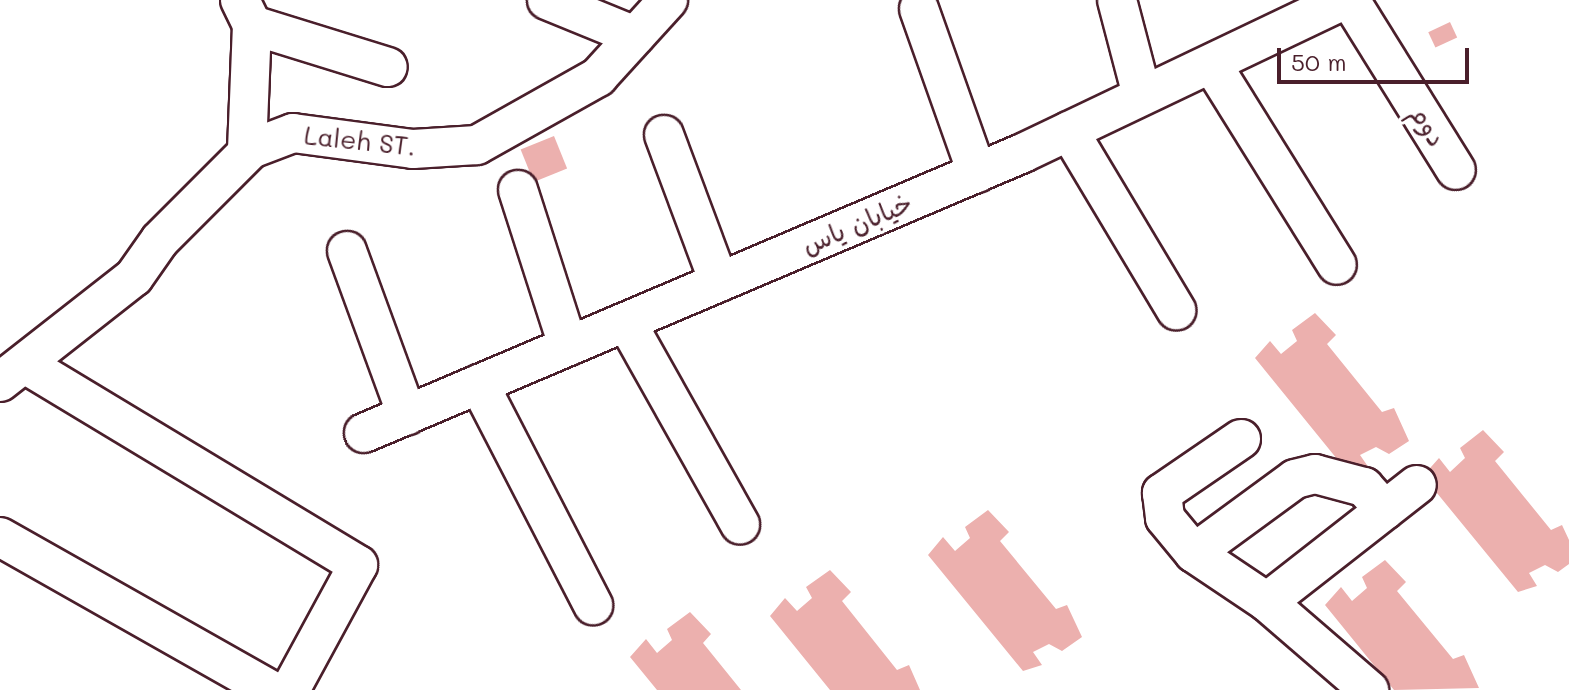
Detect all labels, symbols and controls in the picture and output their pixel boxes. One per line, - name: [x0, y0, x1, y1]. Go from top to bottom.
- scale bar: [1281, 32, 1473, 82]
- text: 50 m: [1291, 46, 1347, 77]
- street label: دوم: [1404, 100, 1452, 152]
- street label: Laleh ST.: [303, 120, 417, 162]
- street label: خیابان یاس: [797, 187, 917, 261]

